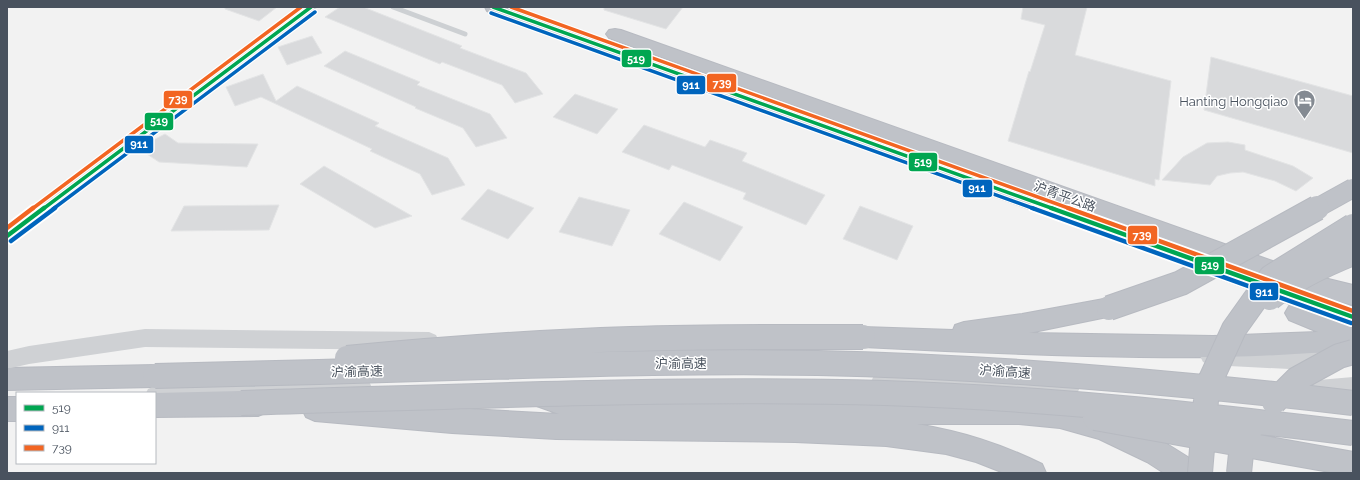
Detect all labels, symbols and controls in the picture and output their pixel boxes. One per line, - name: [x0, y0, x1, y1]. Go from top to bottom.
- line badge: 519: [621, 49, 652, 68]
- text: 519: [627, 53, 646, 66]
- line badge: 739: [706, 73, 737, 93]
- line badge: 911: [676, 75, 706, 95]
- text: 739: [713, 77, 732, 90]
- text: 911: [682, 79, 700, 92]
- hotel icon: Hanting Hongqiao: [1291, 88, 1317, 121]
- line badge: 739: [163, 90, 193, 109]
- text: 739: [169, 93, 188, 106]
- place label: Hanting Hongqiao: [1179, 94, 1288, 109]
- line badge: 519: [144, 112, 174, 131]
- text: 519: [150, 115, 169, 128]
- line badge: 911: [124, 135, 154, 154]
- text: 911: [130, 138, 148, 151]
- line badge: 519: [908, 152, 938, 172]
- text: 519: [914, 156, 933, 169]
- street label: 沪青平公路: [1032, 178, 1098, 215]
- line badge: 911: [962, 179, 993, 198]
- text: 911: [968, 182, 986, 195]
- line badge: 739: [1127, 225, 1158, 245]
- text: 739: [1133, 229, 1152, 242]
- line badge: 519: [1194, 256, 1225, 275]
- text: 519: [1201, 259, 1220, 272]
- line badge: 911: [1249, 282, 1279, 301]
- text: 911: [1255, 286, 1273, 299]
- street label: 沪渝高速: [655, 356, 707, 371]
- street label: 沪渝高速: [978, 362, 1031, 381]
- street label: 沪渝高速: [331, 364, 383, 379]
- legend: [16, 392, 156, 464]
- text: 519: [52, 401, 71, 415]
- text: 911: [52, 421, 69, 435]
- text: 739: [52, 441, 72, 455]

